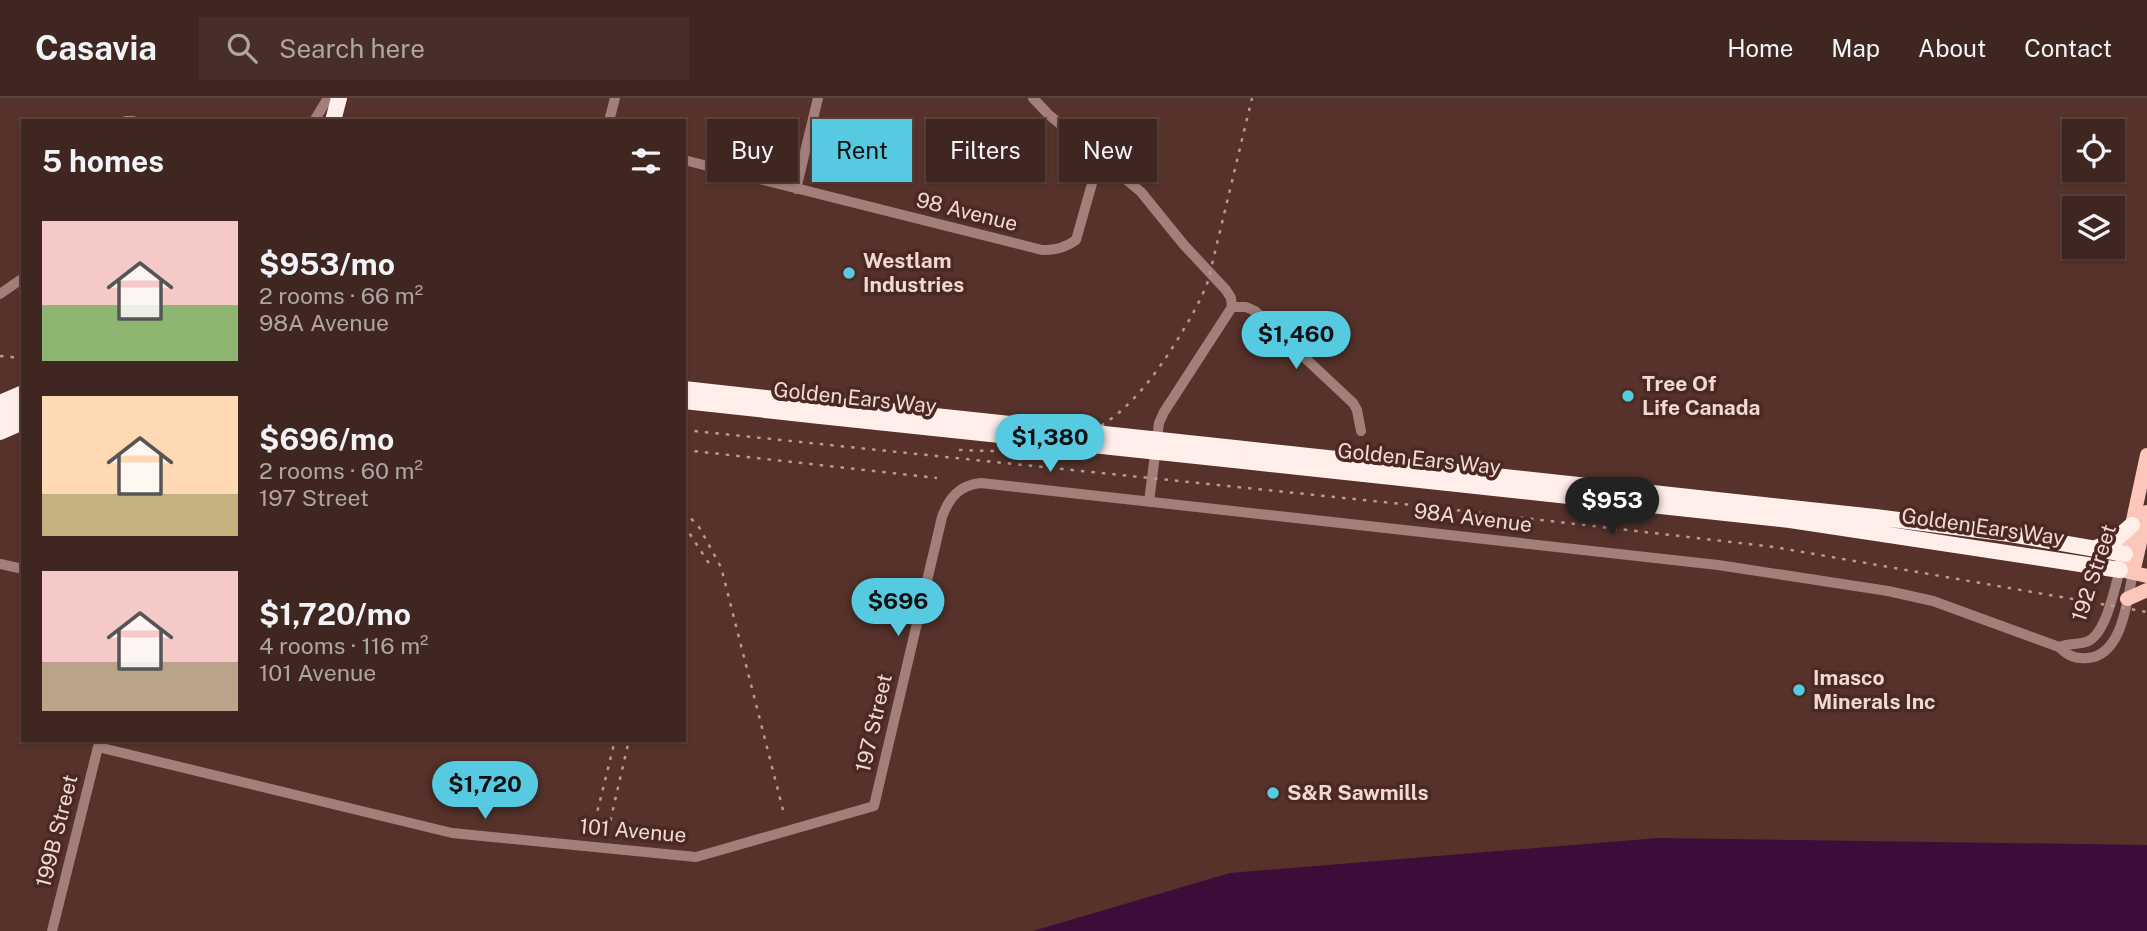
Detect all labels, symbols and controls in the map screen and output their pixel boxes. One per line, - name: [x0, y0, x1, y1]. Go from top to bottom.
- search box: [199, 17, 689, 80]
- text: Casavia: [35, 29, 157, 67]
- icon: search: [223, 29, 261, 67]
- text: Search here: [279, 33, 425, 64]
- text: Home: [1727, 34, 1793, 62]
- text: Map: [1831, 34, 1880, 62]
- text: About: [1918, 34, 1986, 62]
- text: Contact: [2024, 34, 2112, 62]
- chip: Buy: [707, 119, 798, 182]
- chip: Rent: [812, 119, 912, 182]
- chip: Filters: [926, 119, 1045, 182]
- chip: New: [1059, 119, 1157, 182]
- map controls: [2062, 119, 2125, 259]
- button: locate: [2062, 119, 2125, 182]
- icon: filters: [627, 142, 665, 180]
- text: 5 homes: [42, 143, 164, 179]
- street label: 98 Avenue: [914, 187, 1021, 236]
- button: layers: [2062, 196, 2125, 259]
- text: $953/mo: [259, 246, 395, 282]
- place label: Westlam Industries: [863, 248, 964, 297]
- icon: home: [98, 249, 182, 333]
- marker: Westlam Industries: [841, 265, 857, 281]
- text: 2 rooms · 66 m²: [259, 282, 423, 309]
- text: 98A Avenue: [259, 309, 389, 336]
- pin: $1,460: [1239, 312, 1353, 371]
- text: $1,460: [1258, 320, 1334, 347]
- place label: Tree Of Life Canada: [1642, 371, 1760, 420]
- street label: Golden Ears Way: [772, 376, 938, 419]
- marker: Tree Of Life Canada: [1620, 388, 1636, 404]
- pin: $1,380: [993, 414, 1107, 474]
- text: $696/mo: [259, 421, 394, 457]
- text: $1,380: [1011, 423, 1089, 450]
- icon: home: [98, 424, 182, 508]
- street label: Golden Ears Way: [1336, 437, 1502, 480]
- text: 2 rooms · 60 m²: [259, 457, 423, 484]
- pin: $953: [1571, 478, 1653, 537]
- text: 197 Street: [259, 484, 369, 511]
- text: $953: [1581, 486, 1643, 513]
- street label: 98A Avenue: [1413, 498, 1534, 537]
- street label: Golden Ears Way: [1900, 503, 2066, 550]
- street label: 192 Street: [2066, 521, 2121, 625]
- pin: $696: [857, 578, 939, 638]
- text: $696: [867, 587, 929, 614]
- text: $1,720/mo: [259, 596, 411, 632]
- icon: home: [98, 599, 182, 683]
- text: 4 rooms · 116 m²: [259, 632, 428, 659]
- text: 101 Avenue: [259, 659, 376, 686]
- place label: Imasco Minerals Inc: [1813, 665, 1936, 714]
- street label: 197 Street: [850, 671, 897, 775]
- marker: Imasco Minerals Inc: [1791, 682, 1807, 698]
- pin: $1,720: [428, 762, 542, 821]
- text: $1,720: [448, 770, 522, 797]
- street label: 199B Street: [30, 772, 83, 890]
- place label: S&R Sawmills: [1287, 780, 1429, 805]
- marker: S&R Sawmills: [1265, 785, 1281, 801]
- street label: 101 Avenue: [579, 813, 688, 848]

